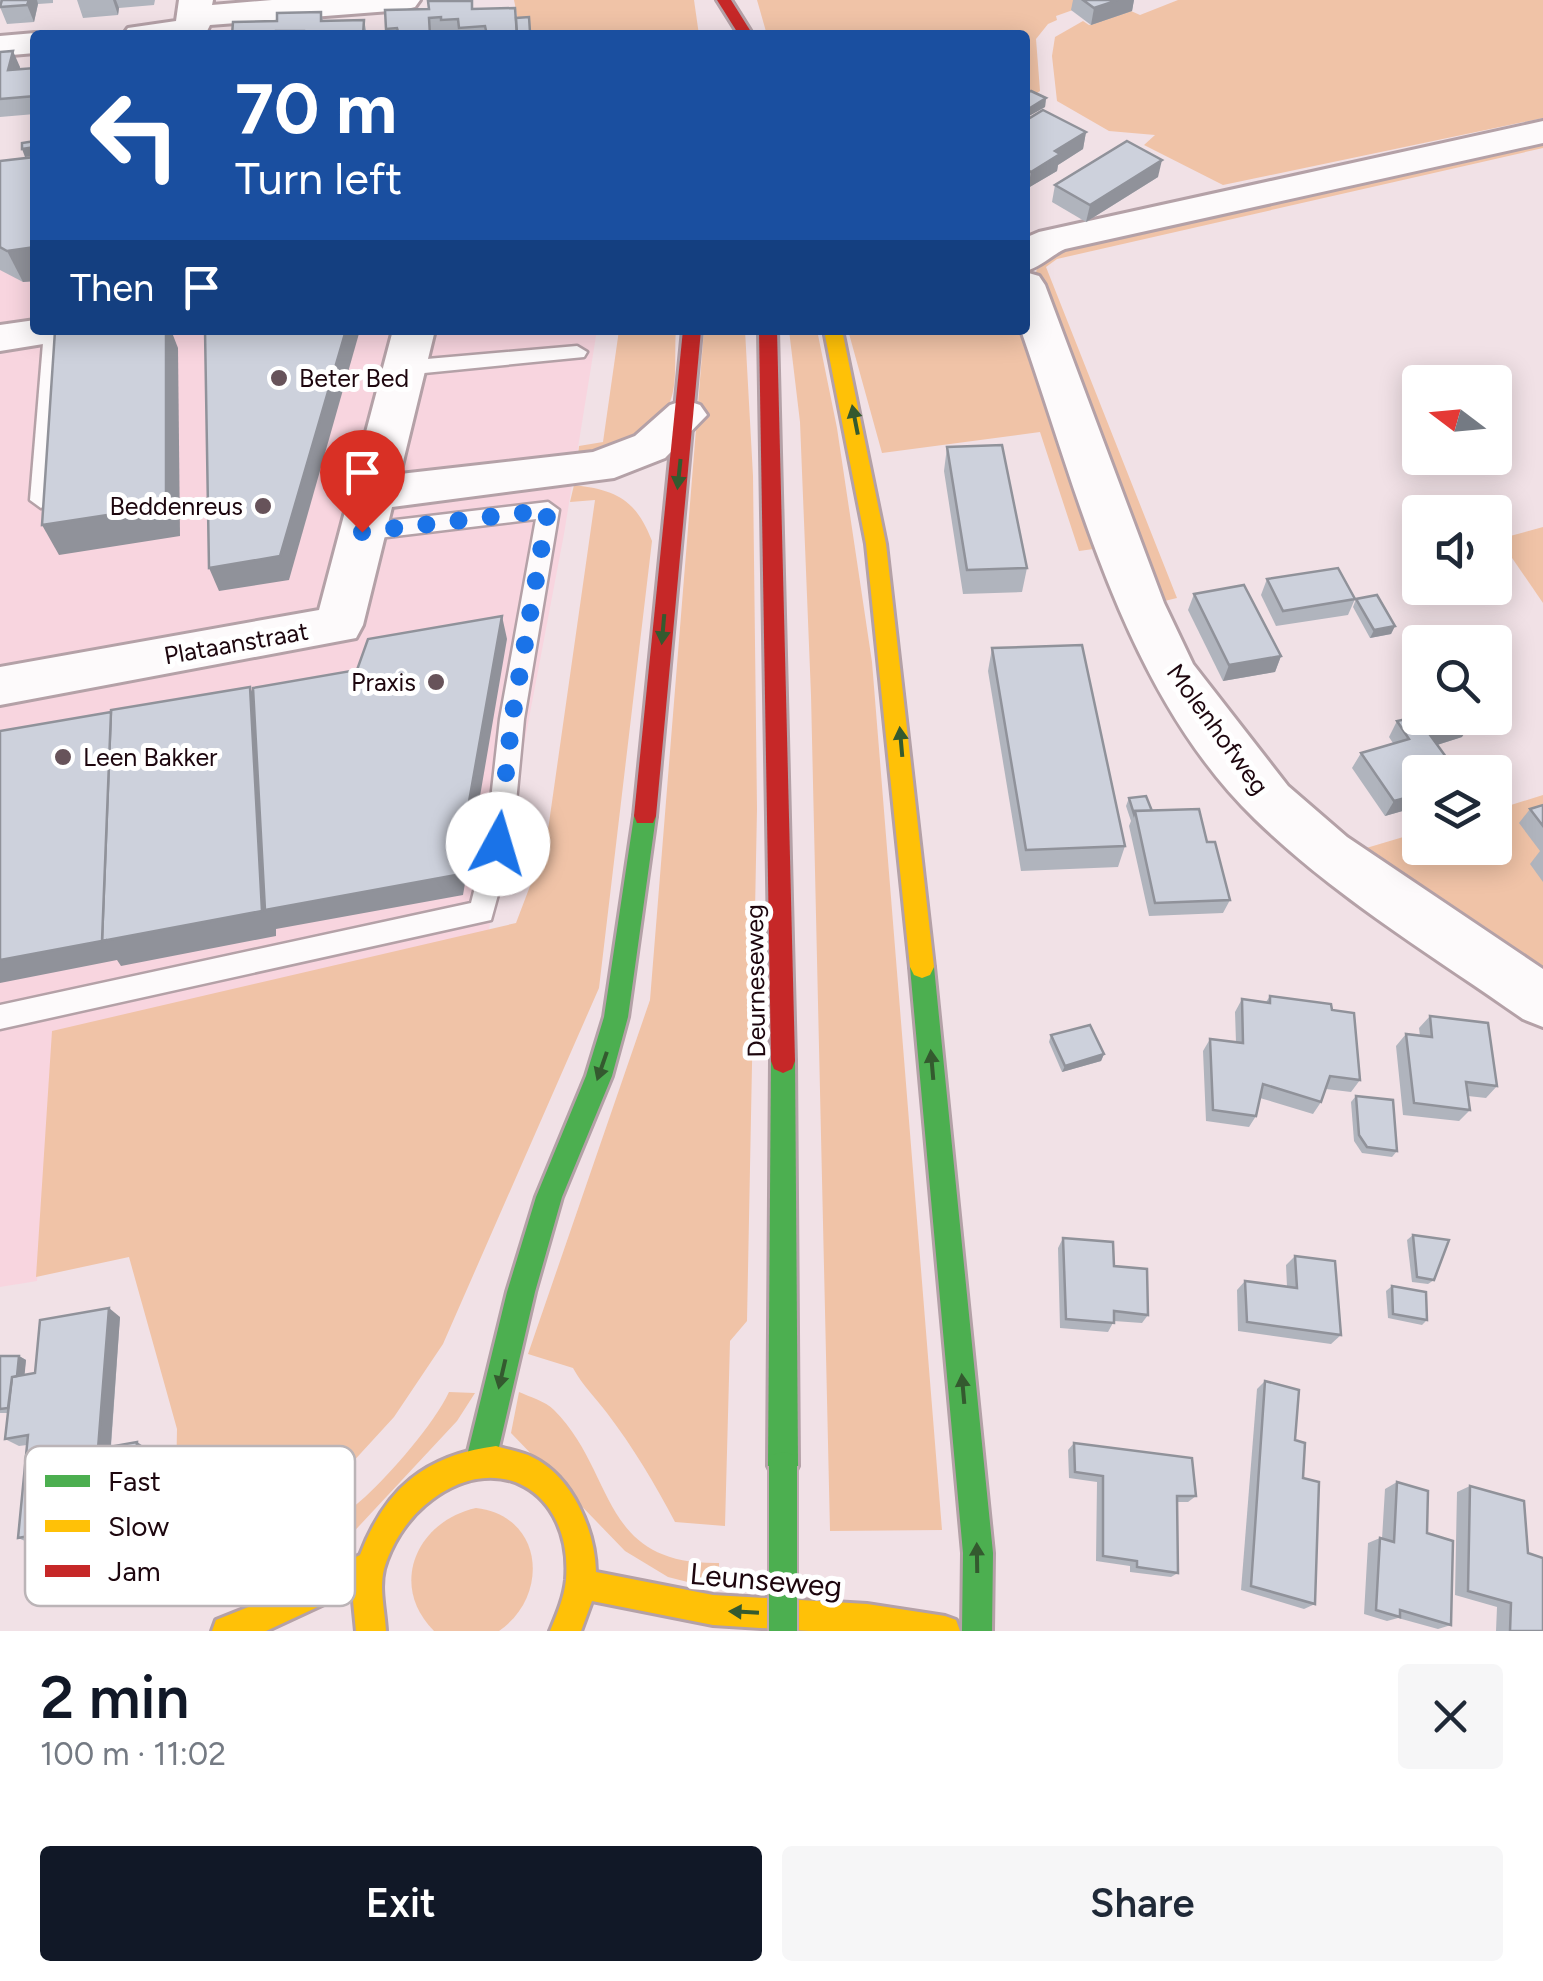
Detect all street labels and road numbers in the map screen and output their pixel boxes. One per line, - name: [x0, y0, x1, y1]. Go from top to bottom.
- street label: Plataanstraat: [161, 616, 311, 670]
- street label: Molenhofweg: [1161, 658, 1275, 800]
- street label: Deurneseweg: [739, 904, 771, 1058]
- street label: Leunseweg: [688, 1555, 844, 1605]

